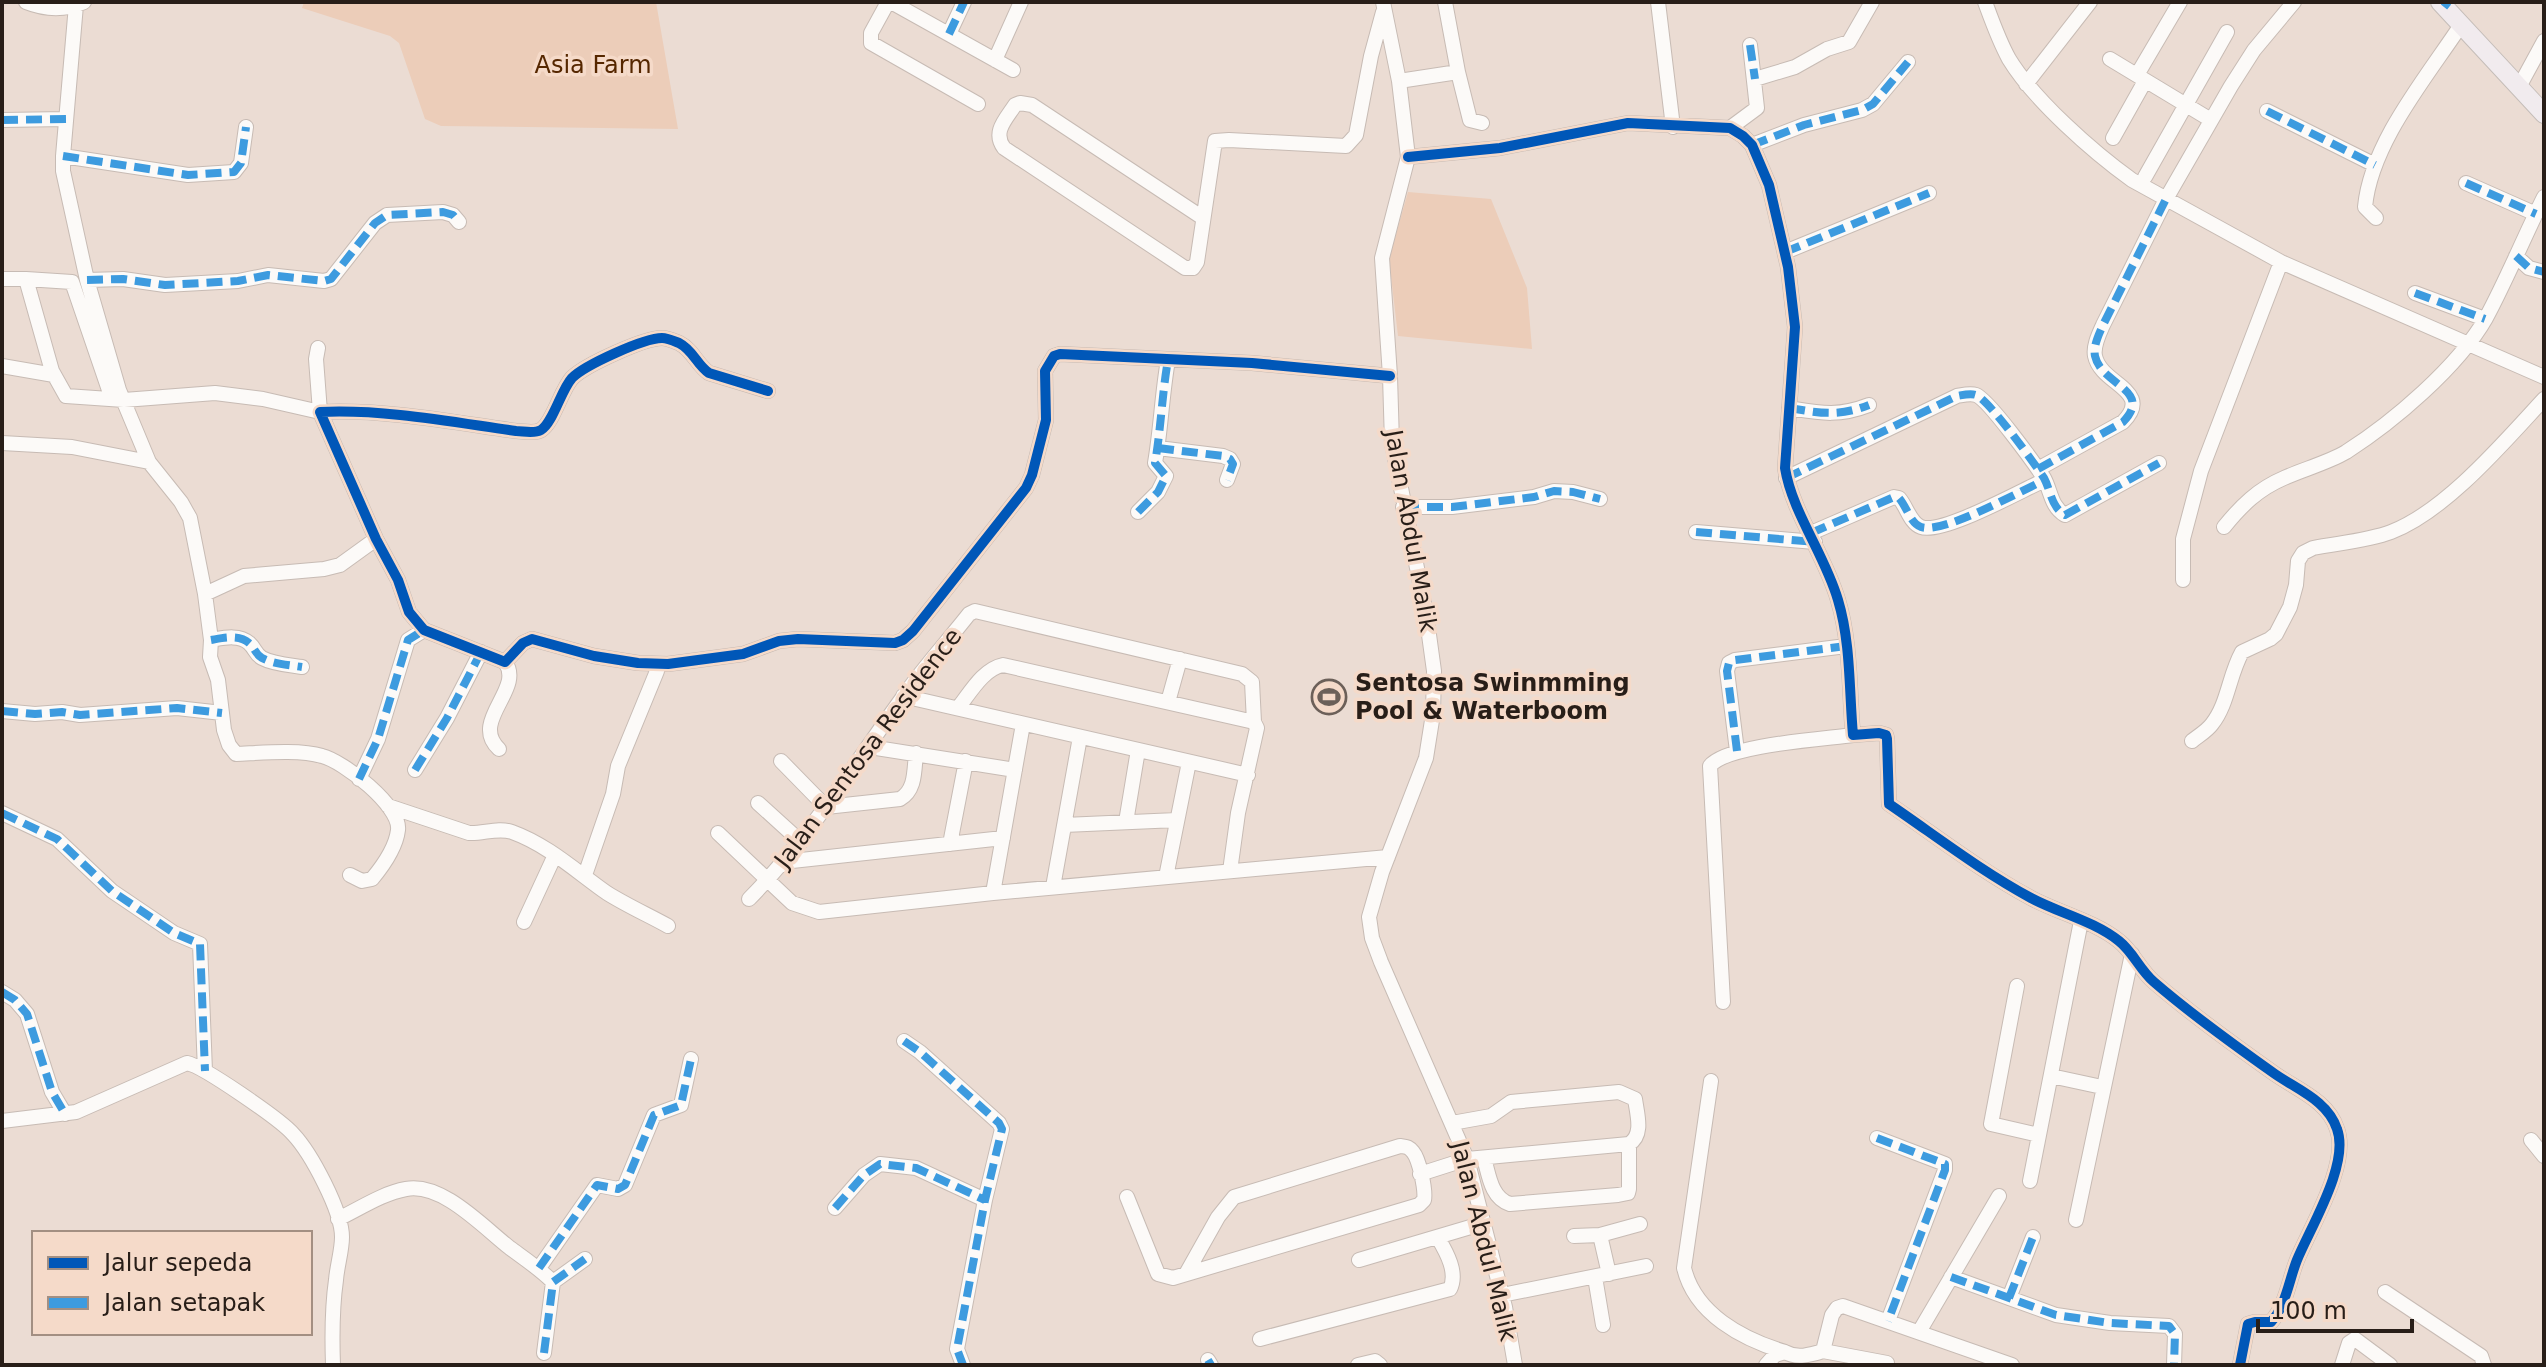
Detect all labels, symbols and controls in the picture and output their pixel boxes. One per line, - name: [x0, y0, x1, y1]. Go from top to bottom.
- park label: Asia Farm: [534, 51, 652, 79]
- street label: Jalan Abdul Malik: [1379, 426, 1443, 634]
- street label: Jalan Sentosa Residence: [767, 623, 967, 875]
- place label: Sentosa Swinmming Pool & Waterboom: [1355, 669, 1630, 725]
- sports icon: Sentosa Swinmming Pool & Waterboom: [1310, 678, 1348, 716]
- street label: Jalan Abdul Malik: [1445, 1136, 1522, 1344]
- legend: [32, 1231, 312, 1335]
- text: Jalur sepeda: [102, 1249, 252, 1277]
- scale bar: [2258, 1283, 2412, 1333]
- text: Jalan setapak: [102, 1289, 265, 1317]
- text: 100 m: [2270, 1297, 2347, 1325]

